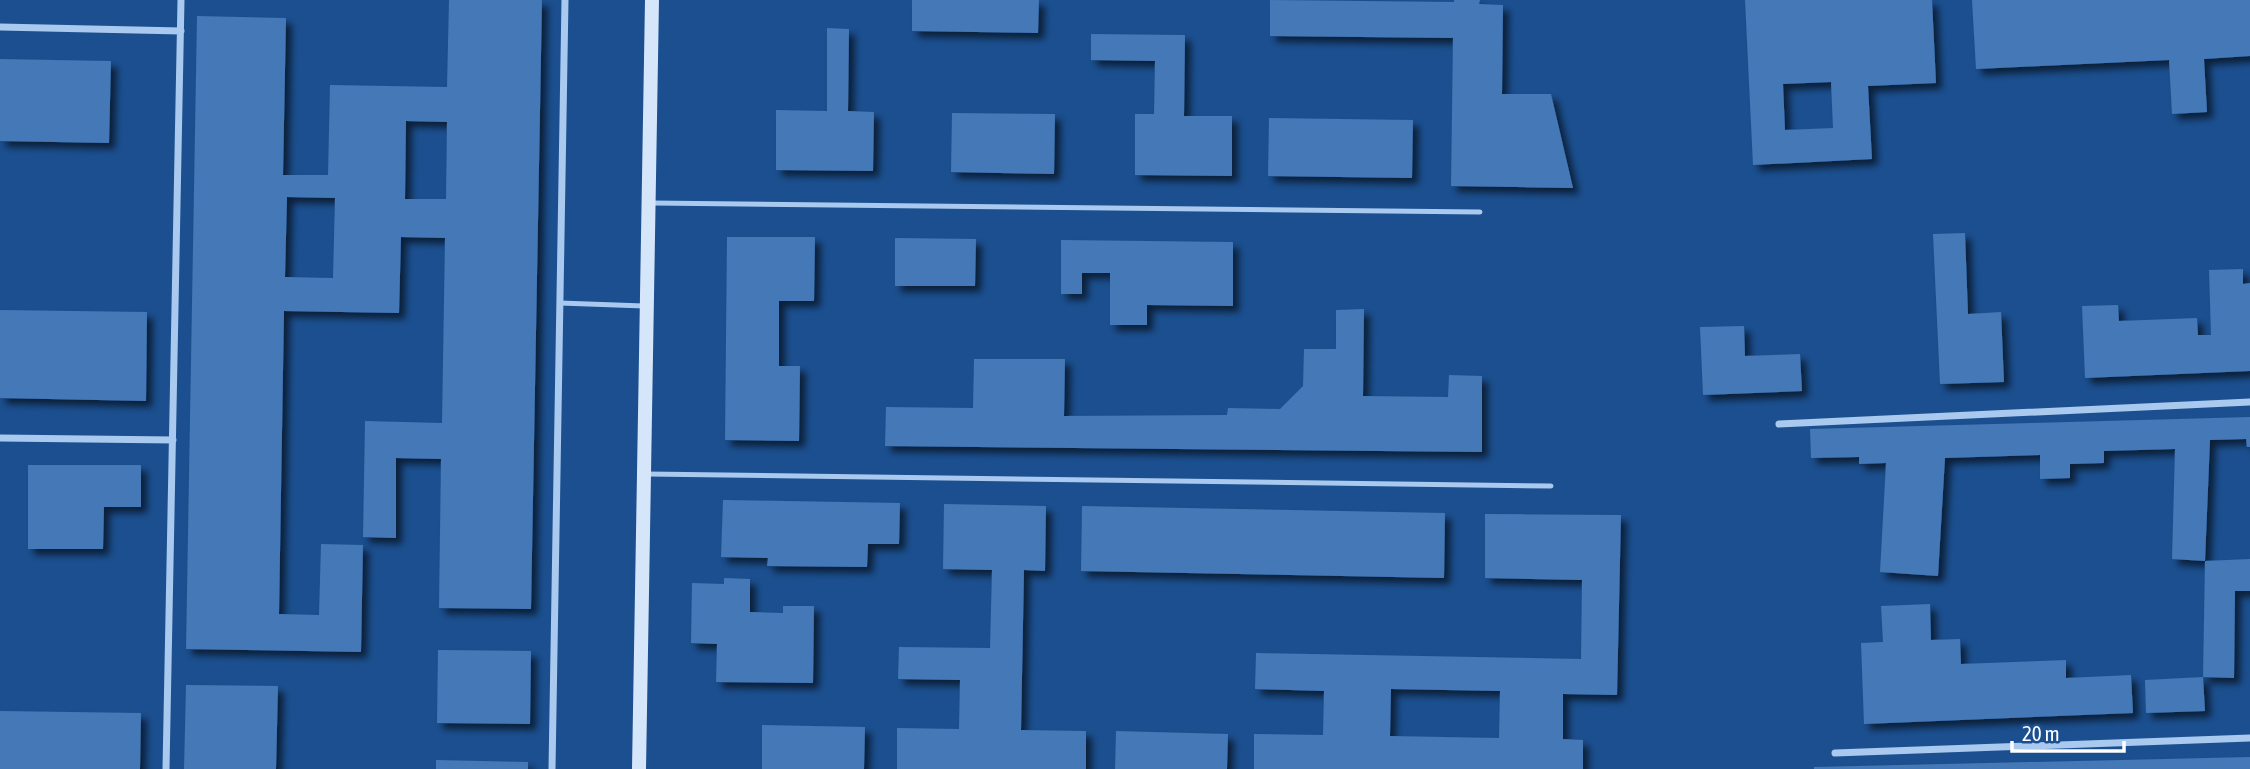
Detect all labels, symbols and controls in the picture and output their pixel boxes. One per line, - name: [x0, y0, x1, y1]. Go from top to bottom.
- scale bar: [2012, 710, 2124, 754]
- text: 20 m: [2022, 721, 2060, 745]

